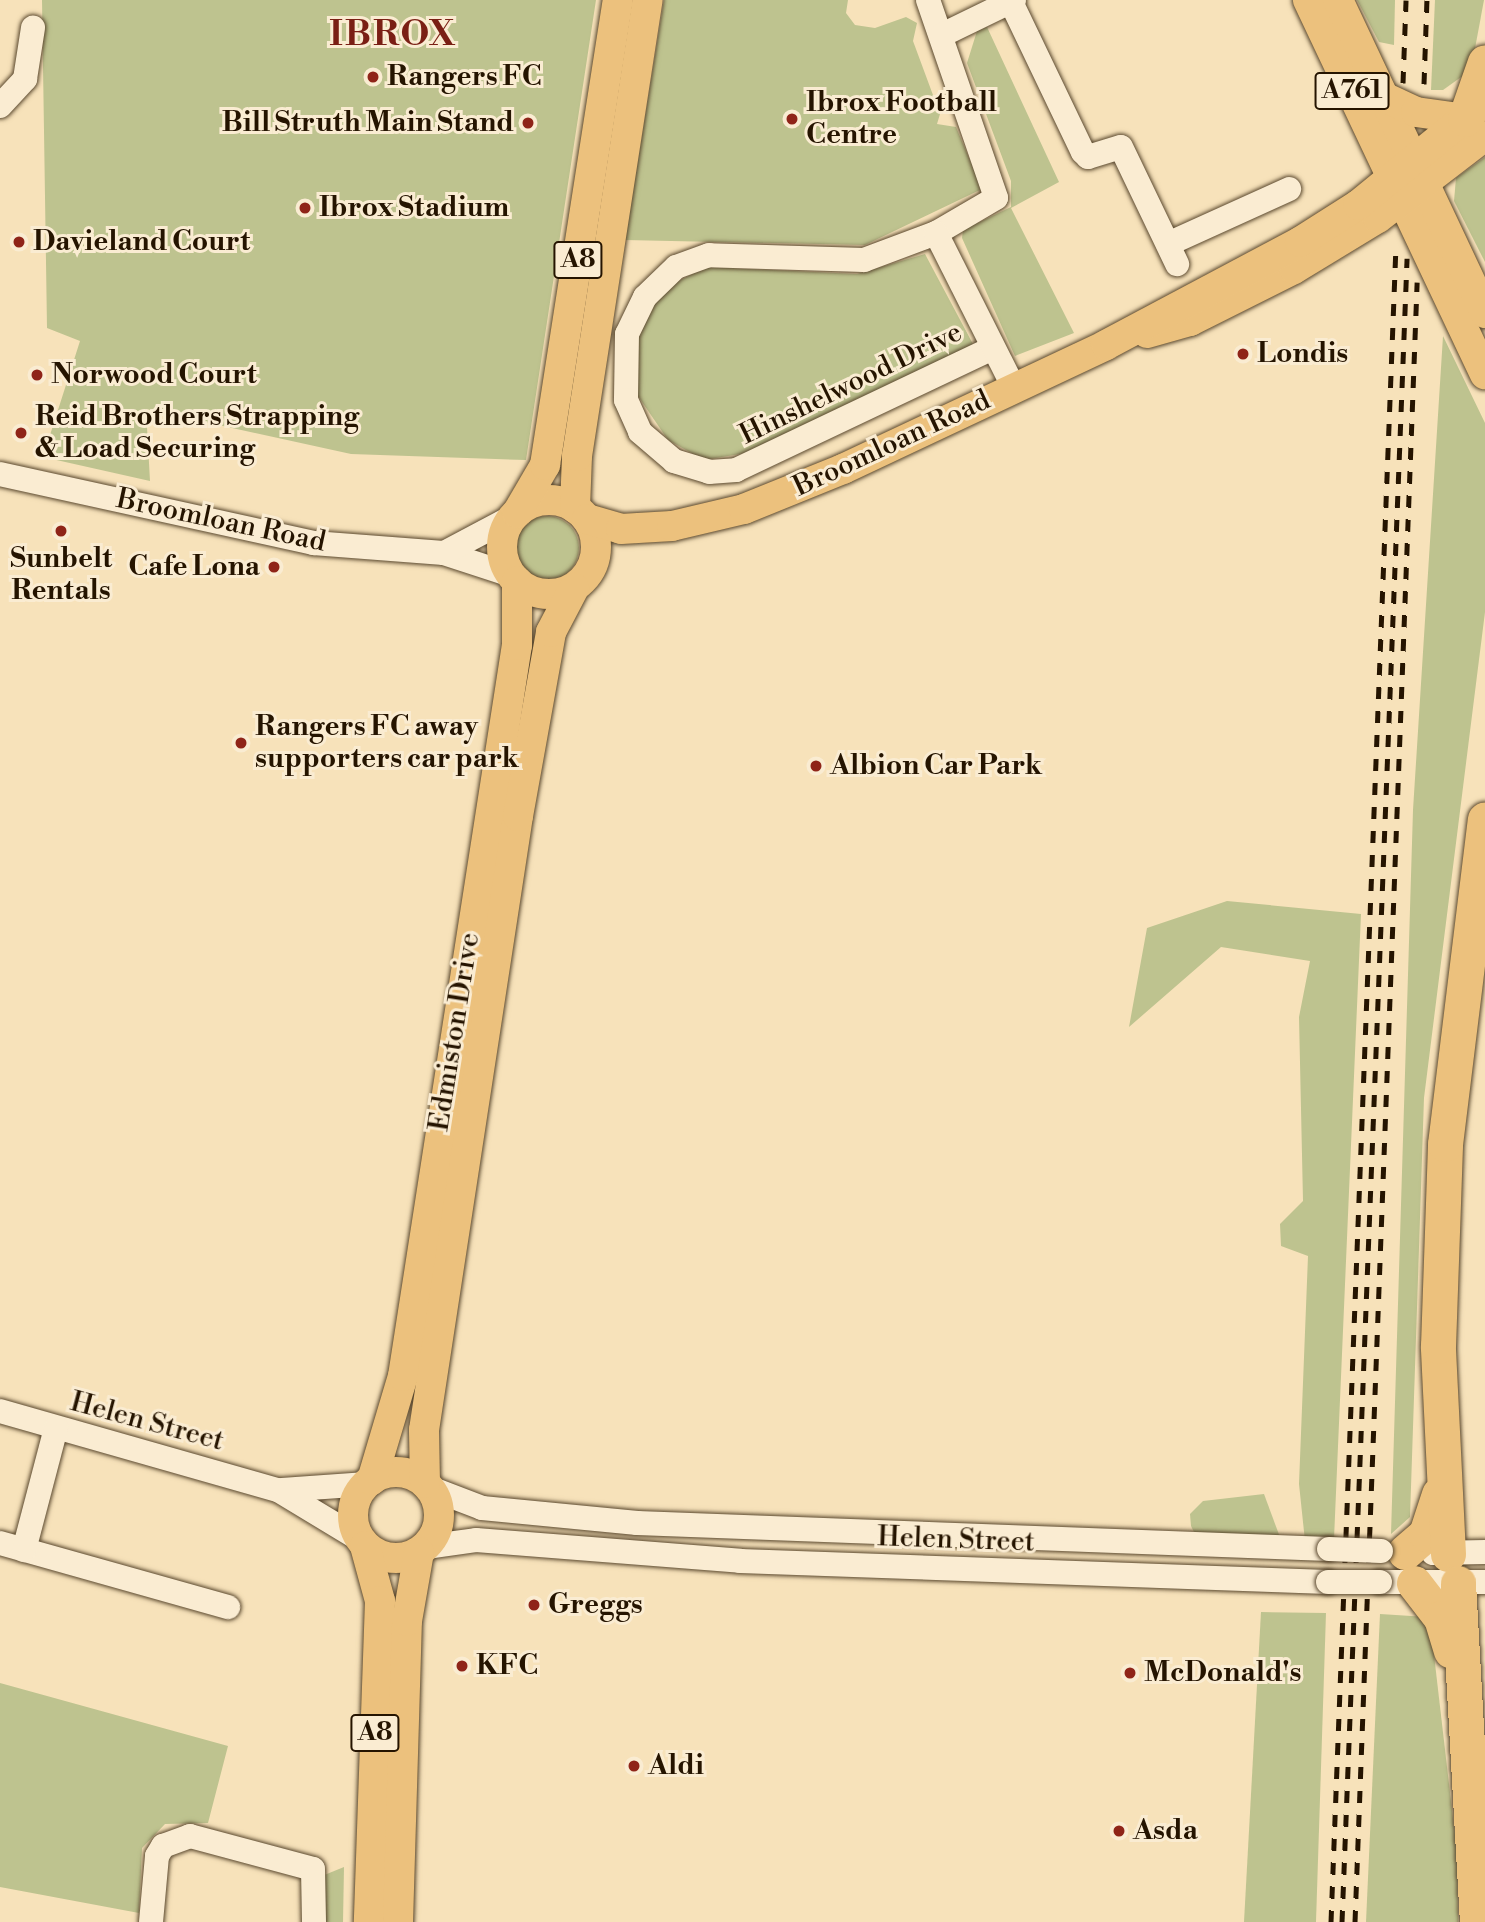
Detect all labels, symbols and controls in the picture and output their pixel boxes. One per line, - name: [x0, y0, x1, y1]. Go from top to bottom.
- district label: IBROX: [330, 14, 456, 56]
- place label: Rangers FC: [387, 60, 542, 94]
- road number: A761: [1314, 68, 1390, 114]
- marker: Rangers FC: [365, 69, 381, 85]
- place label: Ibrox Football Centre: [806, 86, 997, 152]
- place label: Bill Struth Main Stand: [222, 106, 514, 140]
- marker: Ibrox Football Centre: [784, 111, 800, 127]
- marker: Bill Struth Main Stand: [520, 115, 536, 131]
- place label: Ibrox Stadium: [319, 191, 509, 225]
- marker: Ibrox Stadium: [297, 200, 313, 216]
- place label: Davieland Court: [33, 225, 250, 259]
- marker: Davieland Court: [11, 234, 27, 250]
- road number: A8: [552, 238, 604, 282]
- street label: Hinshelwood Drive: [734, 316, 968, 452]
- place label: Londis: [1257, 337, 1348, 371]
- marker: Londis: [1235, 346, 1251, 362]
- place label: Norwood Court: [51, 358, 257, 392]
- marker: Norwood Court: [29, 367, 45, 383]
- street label: Broomloan Road: [788, 384, 996, 504]
- place label: Reid Brothers Strapping & Load Securing: [35, 400, 359, 466]
- marker: Reid Brothers Strapping & Load Securing: [13, 425, 29, 441]
- street label: Broomloan Road: [113, 482, 329, 560]
- marker: Sunbelt Rentals: [53, 523, 69, 539]
- place label: Sunbelt Rentals: [10, 542, 112, 608]
- place label: Cafe Lona: [128, 550, 260, 584]
- marker: Cafe Lona: [266, 559, 282, 575]
- place label: Rangers FC away supporters car park: [255, 710, 519, 776]
- marker: Rangers FC away supporters car park: [233, 735, 249, 751]
- place label: Albion Car Park: [830, 749, 1042, 783]
- marker: Albion Car Park: [808, 758, 824, 774]
- street label: Edmiston Drive: [423, 930, 487, 1134]
- street label: Helen Street: [67, 1385, 227, 1459]
- street label: Helen Street: [877, 1520, 1035, 1560]
- place label: Greggs: [548, 1588, 643, 1622]
- marker: Greggs: [526, 1597, 542, 1613]
- place label: KFC: [476, 1649, 538, 1683]
- place label: McDonald's: [1144, 1656, 1301, 1690]
- marker: KFC: [454, 1658, 470, 1674]
- marker: McDonald's: [1122, 1665, 1138, 1681]
- road number: A8: [349, 1710, 401, 1756]
- place label: Aldi: [648, 1749, 704, 1783]
- marker: Aldi: [626, 1758, 642, 1774]
- place label: Asda: [1133, 1814, 1198, 1848]
- marker: Asda: [1111, 1823, 1127, 1839]

